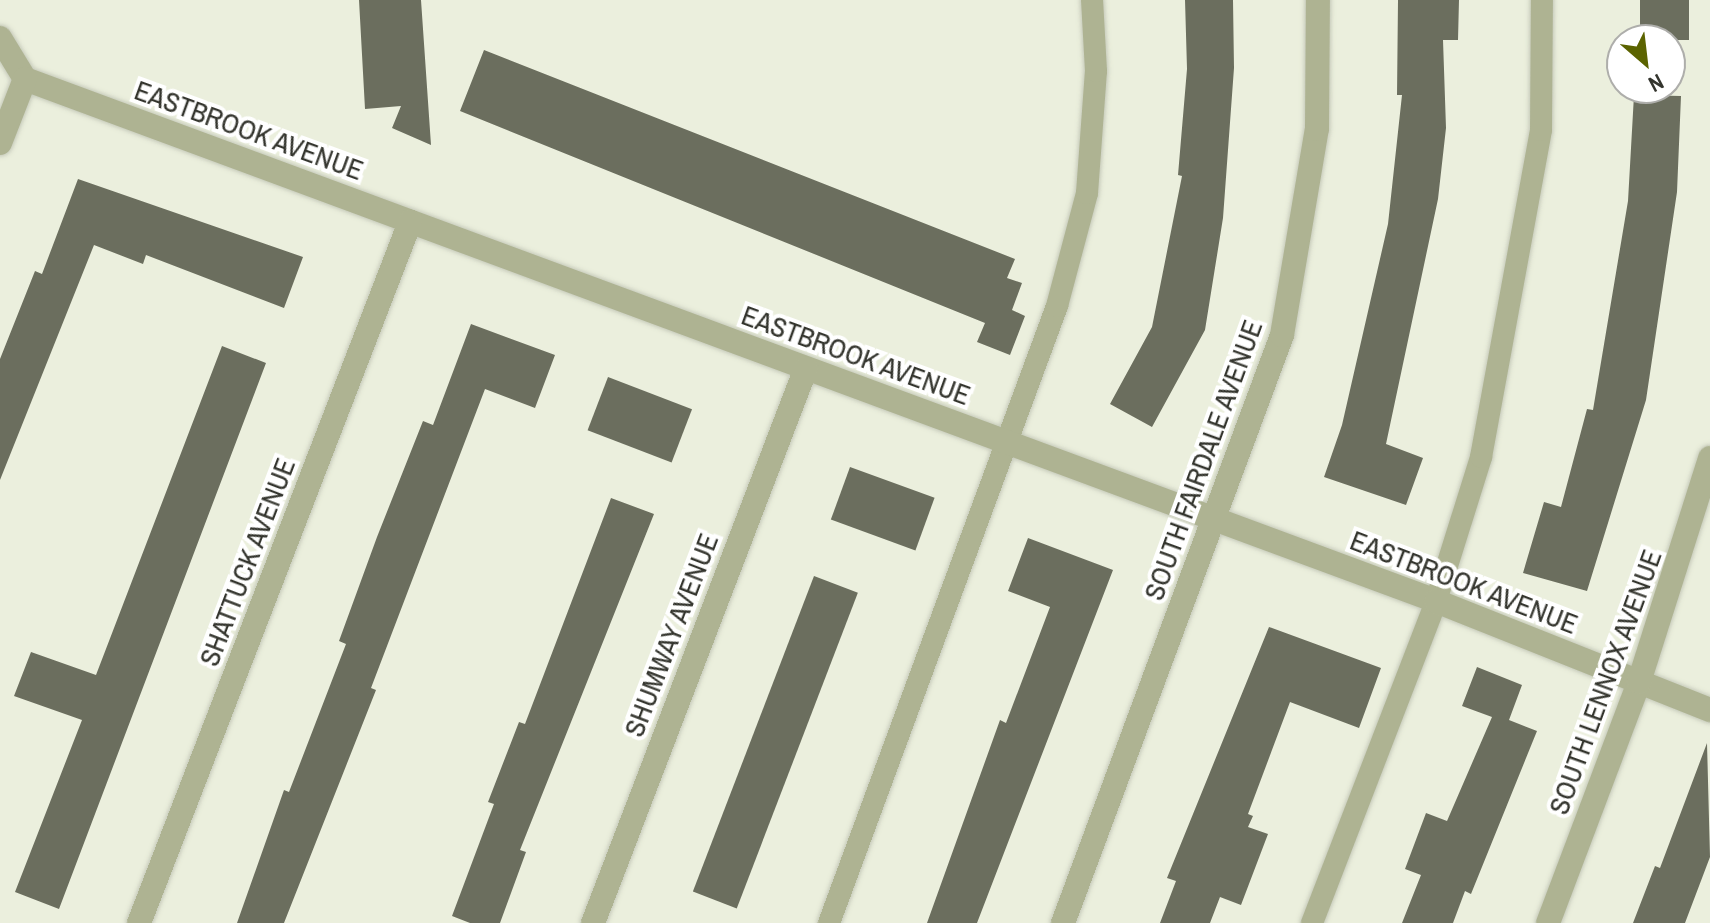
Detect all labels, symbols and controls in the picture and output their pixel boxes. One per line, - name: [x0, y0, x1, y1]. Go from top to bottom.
- north arrow: [1606, 24, 1686, 104]
- text: N: [1644, 67, 1669, 100]
- street label: EASTBROOK AVENUE: [130, 73, 368, 187]
- street label: EASTBROOK AVENUE: [737, 298, 975, 412]
- street label: SOUTH FAIRDALE AVENUE: [1136, 315, 1270, 605]
- street label: SHATTUCK AVENUE: [192, 453, 302, 671]
- street label: EASTBROOK AVENUE: [1345, 523, 1583, 641]
- street label: SHUMWAY AVENUE: [617, 528, 725, 742]
- street label: SOUTH LENNOX AVENUE: [1541, 545, 1669, 819]

